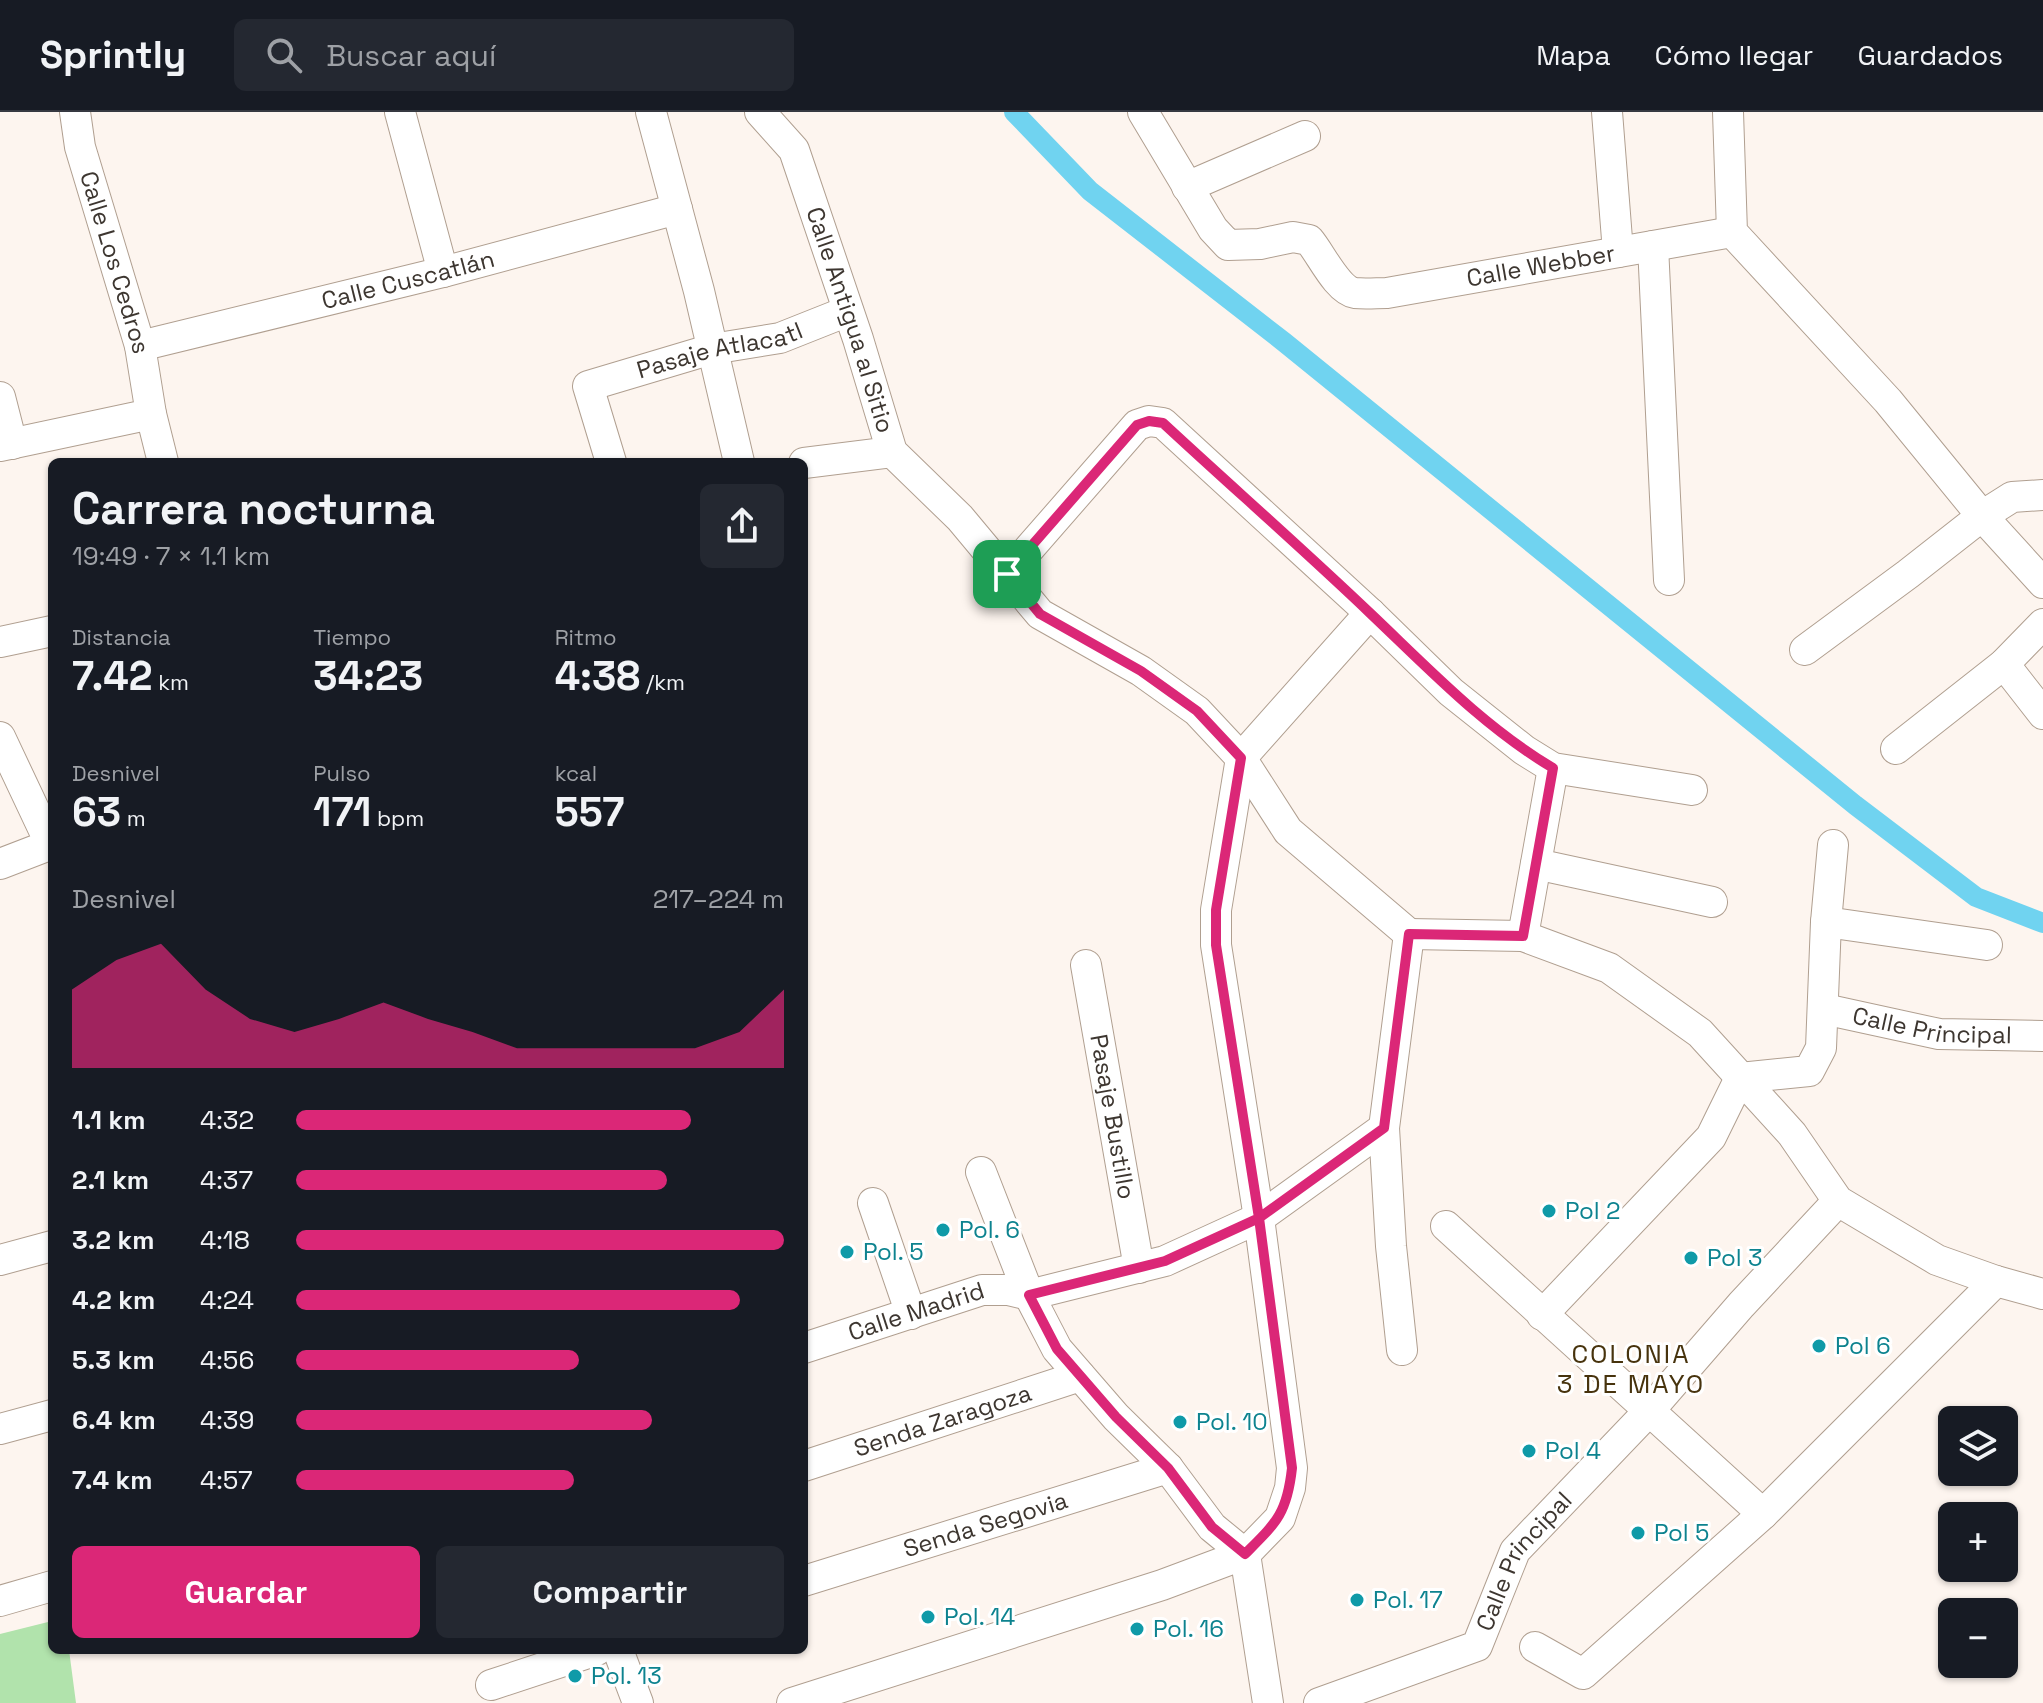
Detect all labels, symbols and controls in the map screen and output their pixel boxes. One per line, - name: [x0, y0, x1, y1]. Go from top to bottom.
- search box: [234, 19, 794, 91]
- text: Sprintly: [40, 31, 186, 79]
- icon: search: [262, 33, 306, 77]
- text: Buscar aquí: [326, 36, 496, 75]
- text: Mapa: [1536, 37, 1611, 73]
- text: Cómo llegar: [1655, 37, 1813, 73]
- text: Guardados: [1857, 37, 2003, 73]
- street label: Calle Los Cedros: [73, 167, 157, 356]
- street label: Calle Antigua al Sitio: [799, 203, 901, 437]
- street label: Calle Webber: [1464, 237, 1617, 294]
- street label: Calle Cuscatlán: [318, 243, 498, 316]
- street label: Pasaje Atlacatl: [633, 315, 807, 386]
- text: Carrera nocturna: [72, 481, 435, 537]
- button: share: [700, 484, 784, 568]
- text: 19:49 · 7 × 1.1 km: [72, 539, 270, 573]
- pin: [973, 540, 1041, 608]
- icon: arrive: [985, 552, 1029, 596]
- text: Distancia: [72, 623, 171, 651]
- text: Tiempo: [313, 623, 391, 651]
- text: Ritmo: [555, 623, 617, 651]
- text: 7.42: [72, 651, 153, 702]
- text: 34:23: [313, 651, 423, 702]
- text: 4:38: [555, 651, 640, 702]
- text: km: [153, 668, 189, 696]
- text: /km: [640, 668, 685, 696]
- text: Desnivel: [72, 759, 160, 787]
- text: Pulso: [313, 759, 371, 787]
- text: kcal: [555, 759, 597, 787]
- text: 63: [72, 787, 121, 838]
- text: 171: [313, 787, 371, 838]
- text: 557: [555, 787, 624, 838]
- text: m: [121, 804, 146, 832]
- text: bpm: [371, 804, 424, 832]
- text: Desnivel: [72, 882, 176, 916]
- text: 217–224 m: [653, 882, 784, 916]
- street label: Calle Principal: [1850, 1000, 2012, 1050]
- street label: Pasaje Bustillo: [1083, 1032, 1143, 1202]
- text: 1.1 km: [72, 1103, 145, 1137]
- text: 4:32: [200, 1103, 254, 1137]
- text: 2.1 km: [72, 1163, 149, 1197]
- text: 4:37: [200, 1163, 253, 1197]
- place label: Pol 2: [1565, 1195, 1620, 1226]
- marker: Pol 2: [1540, 1202, 1558, 1220]
- place label: Pol. 6: [959, 1214, 1020, 1245]
- marker: Pol. 6: [934, 1221, 952, 1239]
- text: 3.2 km: [72, 1223, 154, 1257]
- text: 4:18: [200, 1223, 250, 1257]
- place label: Pol. 5: [863, 1236, 924, 1267]
- place label: Pol 3: [1707, 1242, 1762, 1273]
- marker: Pol. 5: [838, 1243, 856, 1261]
- marker: Pol 3: [1682, 1249, 1700, 1267]
- street label: Calle Madrid: [844, 1274, 988, 1348]
- text: 4.2 km: [72, 1283, 155, 1317]
- text: 4:24: [200, 1283, 254, 1317]
- place label: Pol 6: [1835, 1330, 1891, 1361]
- district label: COLONIA 3 DE MAYO: [1557, 1337, 1705, 1401]
- marker: Pol 6: [1810, 1337, 1828, 1355]
- text: 5.3 km: [72, 1343, 155, 1377]
- text: 4:56: [200, 1343, 254, 1377]
- street label: Senda Zaragoza: [850, 1377, 1036, 1464]
- text: 6.4 km: [72, 1403, 156, 1437]
- text: 4:39: [200, 1403, 254, 1437]
- place label: Pol. 10: [1196, 1406, 1268, 1437]
- map controls: [1938, 1406, 2018, 1678]
- button: layers: [1938, 1406, 2018, 1486]
- marker: Pol. 10: [1171, 1413, 1189, 1431]
- place label: Pol 4: [1545, 1435, 1601, 1466]
- marker: Pol 4: [1520, 1442, 1538, 1460]
- text: 7.4 km: [72, 1463, 152, 1497]
- text: 4:57: [200, 1463, 253, 1497]
- street label: Senda Segovia: [899, 1484, 1071, 1564]
- street label: Calle Principal: [1469, 1485, 1579, 1635]
- button: +: [1938, 1502, 2018, 1582]
- place label: Pol 5: [1654, 1517, 1709, 1548]
- marker: Pol 5: [1629, 1524, 1647, 1542]
- button: Guardar: [72, 1546, 420, 1638]
- button: Compartir: [436, 1546, 784, 1638]
- place label: Pol. 17: [1373, 1584, 1443, 1615]
- marker: Pol. 17: [1348, 1591, 1366, 1609]
- button: −: [1938, 1598, 2018, 1678]
- place label: Pol. 14: [944, 1601, 1015, 1632]
- marker: Pol. 14: [919, 1608, 937, 1626]
- place label: Pol. 16: [1153, 1613, 1224, 1644]
- marker: Pol. 16: [1128, 1620, 1146, 1638]
- place label: Pol. 13: [591, 1660, 662, 1691]
- marker: Pol. 13: [566, 1667, 584, 1685]

